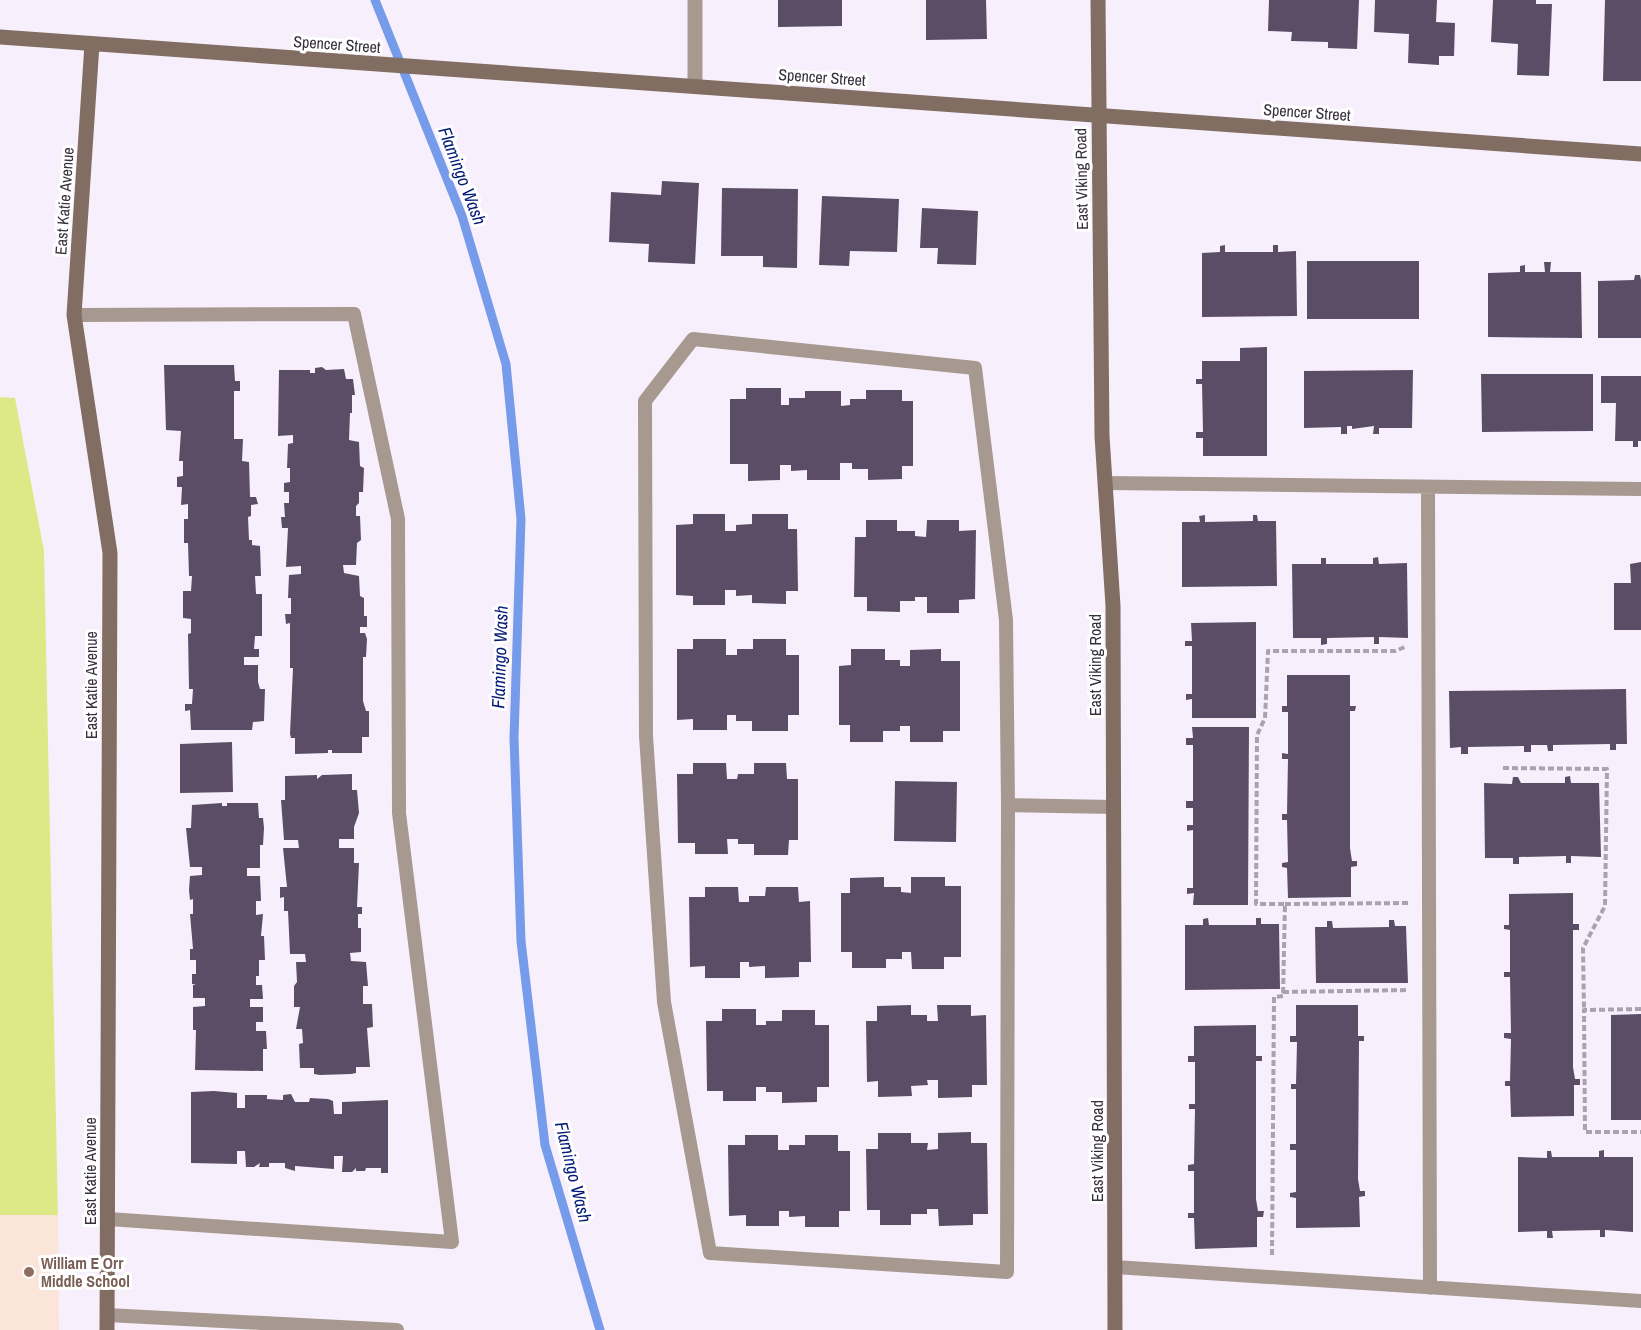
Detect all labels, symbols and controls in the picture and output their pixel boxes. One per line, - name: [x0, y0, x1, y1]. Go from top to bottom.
- street label: Spencer Street: [293, 30, 382, 58]
- street label: Spencer Street: [778, 63, 867, 91]
- street label: Spencer Street: [1263, 98, 1352, 126]
- water label: Flamingo Wash: [432, 123, 493, 228]
- street label: East Viking Road: [1069, 128, 1093, 230]
- street label: East Katie Avenue: [49, 146, 79, 256]
- water label: Flamingo Wash: [485, 605, 514, 709]
- street label: East Viking Road: [1084, 614, 1106, 716]
- street label: East Katie Avenue: [80, 631, 102, 739]
- street label: East Viking Road: [1086, 1100, 1108, 1202]
- street label: East Katie Avenue: [79, 1117, 101, 1225]
- water label: Flamingo Wash: [549, 1119, 598, 1225]
- place label: William E Orr Middle School: [41, 1252, 130, 1292]
- marker: William E Orr Middle School: [22, 1265, 36, 1279]

